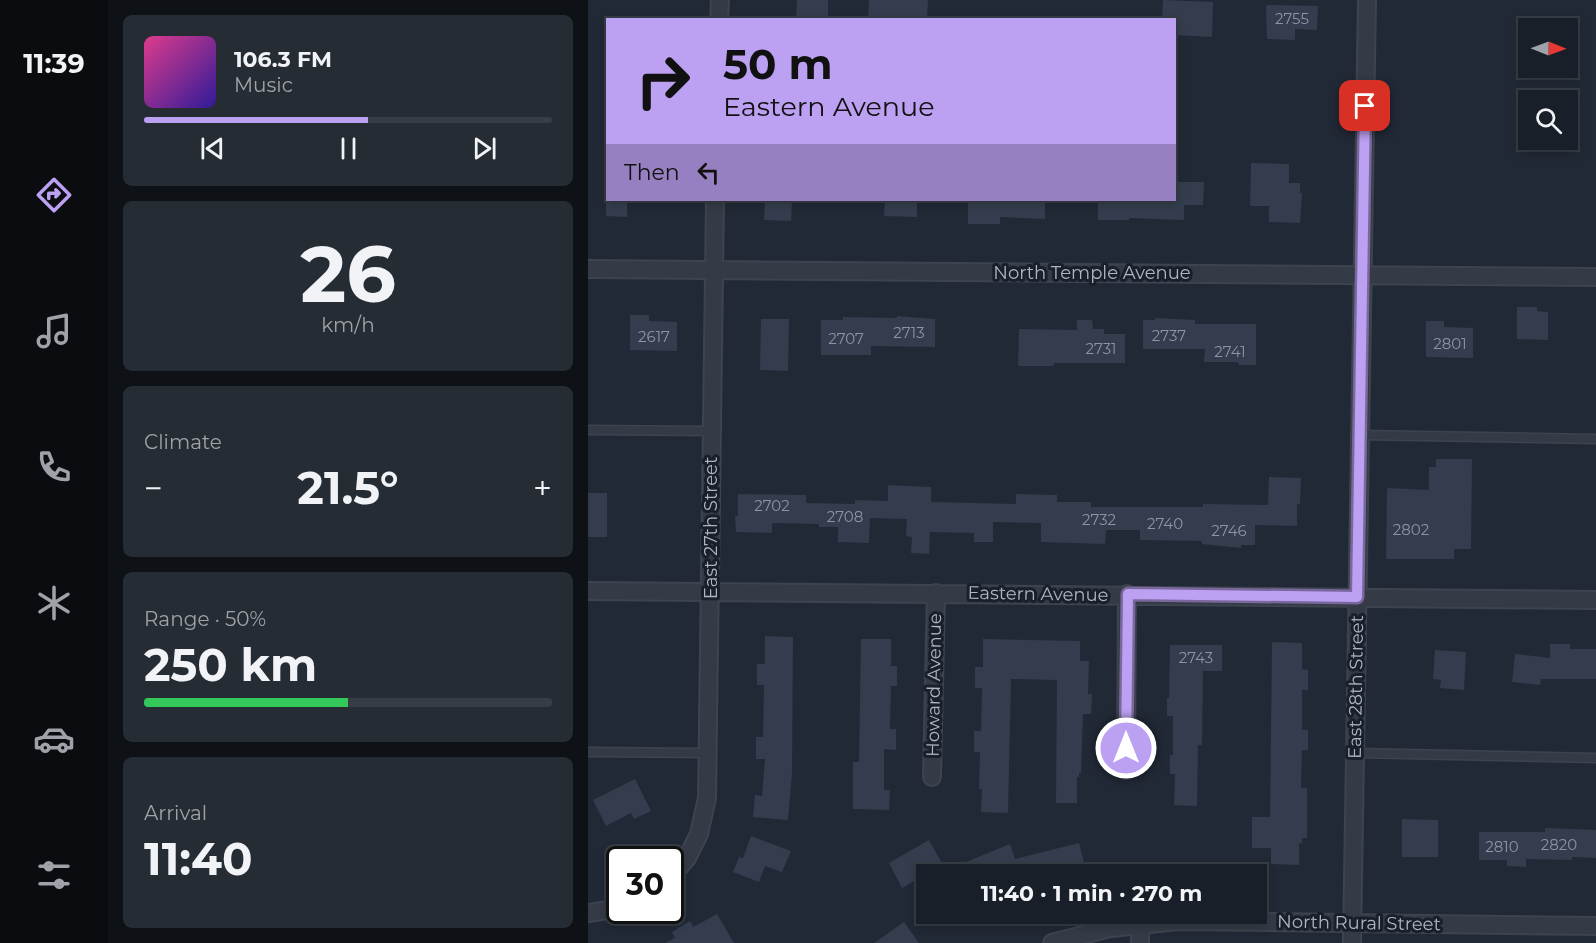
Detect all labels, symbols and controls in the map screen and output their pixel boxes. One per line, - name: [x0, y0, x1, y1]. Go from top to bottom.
- house number: 2755: [1275, 9, 1309, 28]
- north arrow: [1518, 18, 1578, 78]
- map controls: [1518, 18, 1578, 150]
- text: 50 m: [723, 38, 832, 90]
- icon: right: [624, 42, 702, 120]
- text: 106.3 FM: [234, 46, 332, 73]
- text: 11:39: [23, 47, 85, 80]
- text: Music: [234, 73, 293, 97]
- pin: [1339, 80, 1390, 131]
- icon: arrive: [1348, 89, 1381, 122]
- text: Eastern Avenue: [723, 90, 935, 123]
- button: search: [1518, 90, 1578, 150]
- icon: previous: [196, 132, 229, 165]
- icon: pause: [332, 132, 365, 165]
- icon: next: [468, 132, 501, 165]
- icon: left: [692, 156, 725, 189]
- text: Then: [624, 159, 680, 186]
- icon: directions: [33, 174, 75, 216]
- text: 26: [300, 226, 396, 322]
- street label: North Temple Avenue: [993, 262, 1191, 284]
- icon: music: [33, 310, 75, 352]
- text: km/h: [321, 313, 375, 337]
- house number: 2713: [893, 323, 925, 342]
- house number: 2737: [1152, 326, 1186, 345]
- house number: 2617: [638, 327, 670, 346]
- house number: 2707: [828, 329, 864, 348]
- house number: 2801: [1433, 334, 1467, 353]
- house number: 2731: [1085, 339, 1117, 358]
- house number: 2741: [1214, 342, 1246, 361]
- text: Climate: [144, 430, 222, 454]
- icon: phone: [33, 446, 75, 488]
- street label: East 27th Street: [700, 457, 722, 599]
- text: 21.5°: [297, 460, 399, 515]
- text: −: [144, 468, 163, 508]
- text: +: [533, 468, 552, 508]
- house number: 2702: [754, 496, 790, 515]
- house number: 2708: [827, 507, 863, 526]
- house number: 2732: [1082, 510, 1116, 529]
- house number: 2740: [1147, 514, 1183, 533]
- house number: 2802: [1393, 520, 1429, 539]
- house number: 2746: [1211, 521, 1247, 540]
- icon: climate: [33, 582, 75, 624]
- street label: Eastern Avenue: [967, 582, 1109, 606]
- text: Range · 50%: [144, 607, 266, 631]
- street label: Howard Avenue: [922, 613, 946, 757]
- street label: East 28th Street: [1344, 615, 1368, 759]
- text: 250 km: [144, 637, 317, 692]
- house number: 2743: [1179, 648, 1213, 667]
- position arrow: [1094, 716, 1158, 780]
- icon: car: [33, 718, 75, 760]
- text: Arrival: [144, 801, 207, 825]
- text: 11:40: [144, 831, 253, 886]
- house number: 2820: [1541, 835, 1577, 854]
- house number: 2810: [1485, 837, 1519, 856]
- speed limit sign: 30: [606, 846, 684, 924]
- icon: filters: [33, 854, 75, 896]
- text: 11:40 · 1 min · 270 m: [981, 880, 1202, 907]
- street label: North Rural Street: [1277, 911, 1441, 935]

